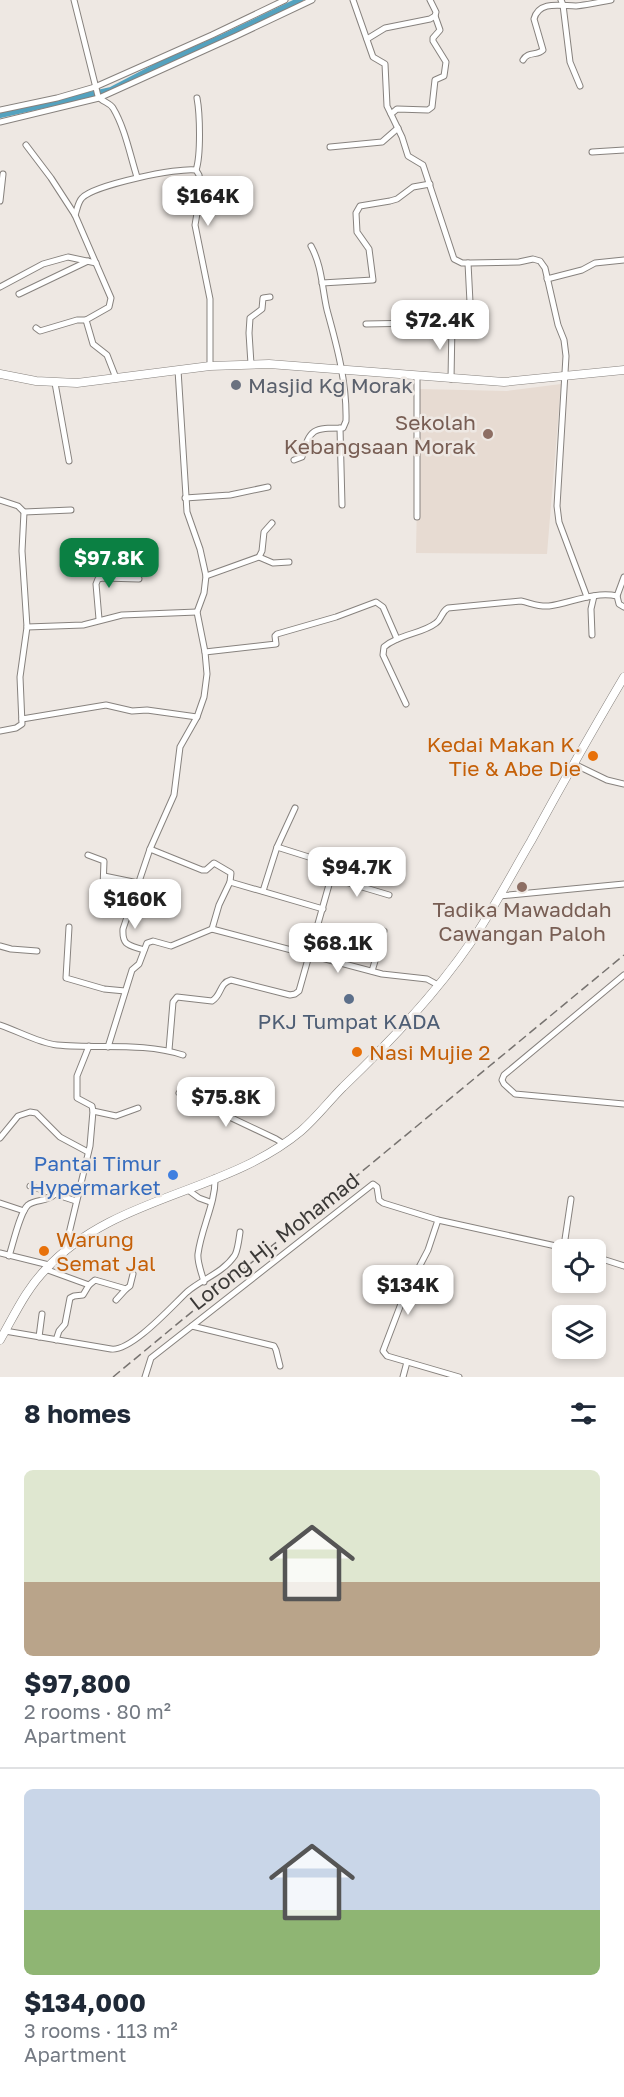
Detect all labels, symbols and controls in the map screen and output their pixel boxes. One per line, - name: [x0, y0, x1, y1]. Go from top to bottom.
- pin: $164K: [166, 176, 250, 227]
- text: $164K: [176, 183, 240, 207]
- pin: $72.4K: [391, 300, 489, 351]
- text: $72.4K: [405, 307, 475, 331]
- place label: Masjid Kg Morak: [248, 372, 413, 398]
- marker: Masjid Kg Morak: [229, 378, 243, 392]
- place label: Sekolah Kebangsaan Morak: [284, 409, 476, 459]
- marker: Sekolah Kebangsaan Morak: [481, 427, 495, 441]
- pin: $97.8K: [60, 538, 158, 589]
- text: $97.8K: [74, 545, 144, 569]
- place label: Kedai Makan K. Tie & Abe Die: [427, 731, 581, 781]
- marker: Kedai Makan K. Tie & Abe Die: [586, 749, 600, 763]
- pin: $94.7K: [308, 847, 406, 898]
- text: $94.7K: [322, 854, 392, 878]
- pin: $160K: [93, 879, 177, 930]
- marker: Tadika Mawaddah Cawangan Paloh: [515, 880, 529, 894]
- text: $160K: [103, 886, 167, 910]
- place label: Tadika Mawaddah Cawangan Paloh: [432, 896, 612, 946]
- pin: $68.1K: [289, 923, 387, 974]
- text: $68.1K: [303, 930, 373, 954]
- marker: PKJ Tumpat KADA: [342, 992, 356, 1006]
- place label: PKJ Tumpat KADA: [258, 1008, 440, 1034]
- place label: Nasi Mujie 2: [369, 1039, 490, 1065]
- marker: Nasi Mujie 2: [350, 1045, 364, 1059]
- pin: $75.8K: [177, 1077, 275, 1128]
- text: $75.8K: [191, 1084, 261, 1108]
- place label: Pantai Timur Hypermarket: [29, 1150, 161, 1200]
- street label: Lorong Hj. Mohamad: [184, 1167, 364, 1315]
- marker: Pantai Timur Hypermarket: [166, 1168, 180, 1182]
- place label: Warung Semat Jal: [56, 1226, 156, 1276]
- map controls: [552, 1239, 606, 1359]
- button: locate: [552, 1239, 606, 1293]
- marker: Warung Semat Jal: [37, 1244, 51, 1258]
- pin: $134K: [366, 1265, 450, 1316]
- text: $134K: [377, 1272, 439, 1296]
- button: layers: [552, 1305, 606, 1359]
- icon: filters: [567, 1397, 600, 1430]
- text: 8 homes: [24, 1398, 131, 1429]
- icon: home: [258, 1509, 366, 1617]
- text: $97,800: [24, 1668, 131, 1699]
- text: 2 rooms · 80 m²: [24, 1699, 171, 1723]
- text: Apartment: [24, 1723, 127, 1747]
- icon: home: [258, 1828, 366, 1936]
- text: $134,000: [24, 1987, 146, 2018]
- text: 3 rooms · 113 m²: [24, 2018, 178, 2042]
- text: Apartment: [24, 2042, 127, 2066]

